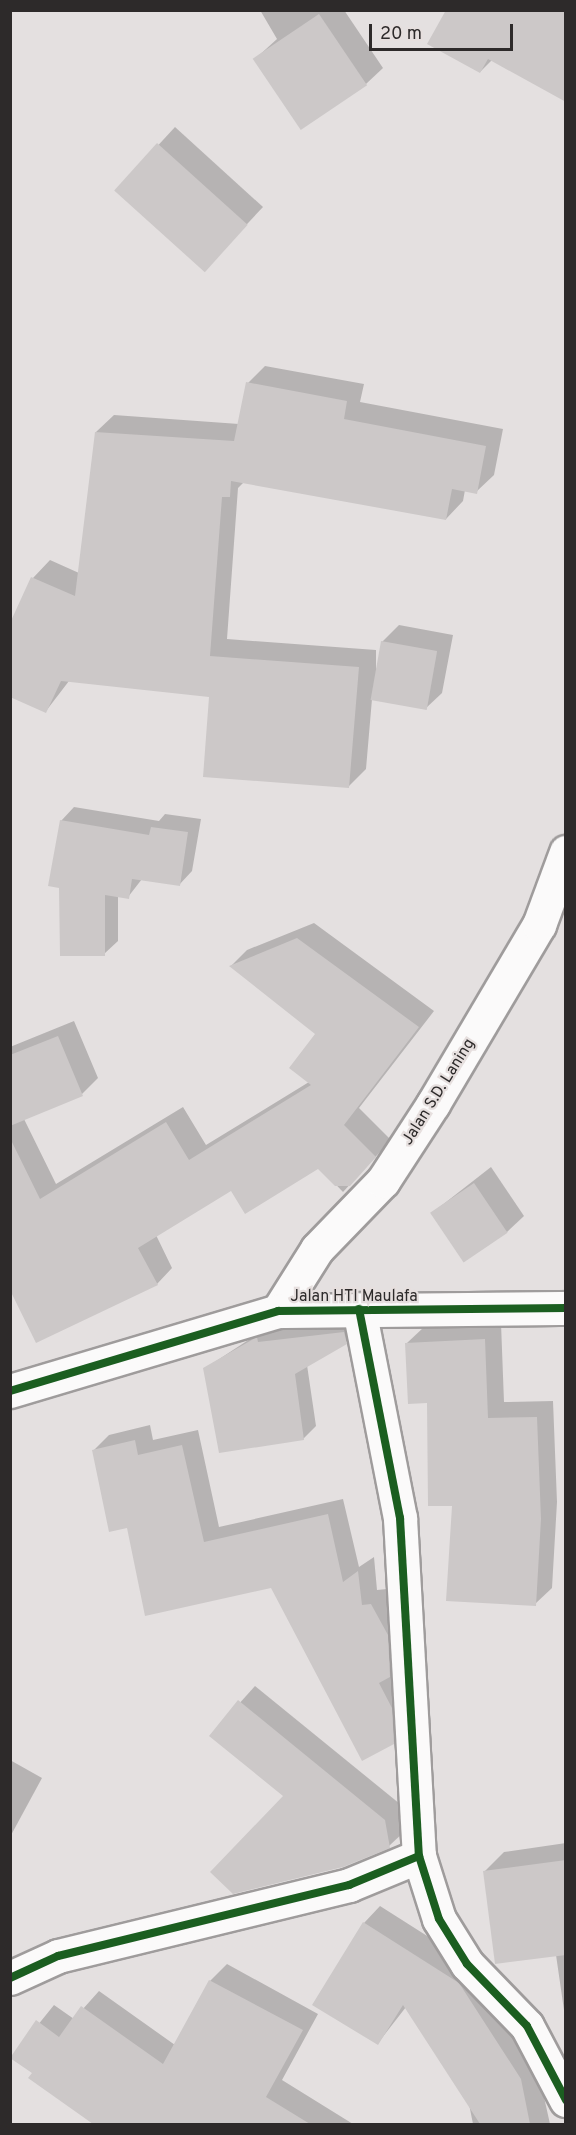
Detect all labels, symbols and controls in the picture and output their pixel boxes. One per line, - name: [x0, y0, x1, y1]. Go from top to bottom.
- scale bar: [372, 12, 516, 50]
- text: 20 m: [380, 23, 422, 46]
- street label: Jalan S.D. Laning: [398, 1035, 480, 1149]
- street label: Jalan HTI Maulafa: [290, 1287, 418, 1307]

